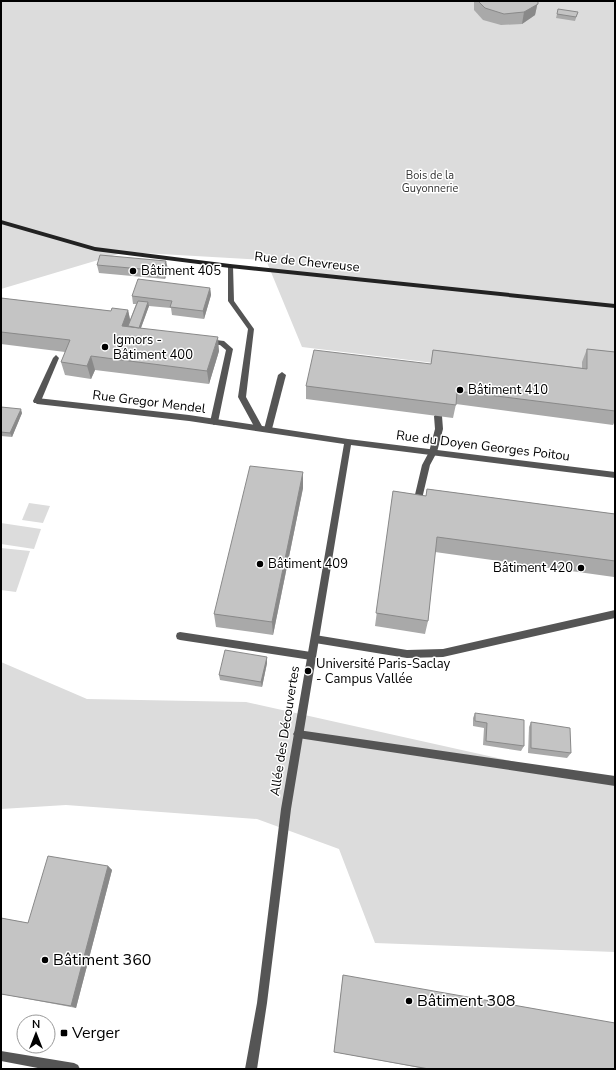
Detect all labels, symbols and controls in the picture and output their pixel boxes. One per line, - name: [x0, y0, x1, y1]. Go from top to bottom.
- park label: Bois de la Guyonnerie: [402, 168, 458, 196]
- street label: Rue de Chevreuse: [253, 248, 361, 276]
- place label: Bâtiment 405: [141, 262, 221, 280]
- marker: Bâtiment 405: [128, 266, 138, 276]
- place label: Igmors - Bâtiment 400: [113, 331, 193, 364]
- marker: Igmors - Bâtiment 400: [100, 342, 110, 352]
- place label: Bâtiment 410: [468, 381, 548, 399]
- marker: Bâtiment 410: [455, 385, 465, 395]
- street label: Rue Gregor Mendel: [91, 386, 207, 418]
- street label: Rue du Doyen Georges Poitou: [395, 426, 571, 466]
- place label: Bâtiment 409: [268, 555, 348, 573]
- marker: Bâtiment 409: [255, 559, 265, 569]
- place label: Bâtiment 420: [493, 559, 573, 577]
- marker: Bâtiment 420: [576, 563, 586, 573]
- place label: Université Paris-Saclay - Campus Vallée: [316, 655, 451, 688]
- street label: Allée des Découvertes: [266, 665, 304, 797]
- marker: Université Paris-Saclay - Campus Vallée: [303, 666, 313, 676]
- place label: Bâtiment 360: [53, 949, 151, 971]
- marker: Bâtiment 360: [40, 955, 50, 965]
- place label: Bâtiment 308: [417, 990, 515, 1012]
- marker: Bâtiment 308: [404, 996, 414, 1006]
- north arrow: [16, 1014, 56, 1054]
- text: N: [32, 1017, 40, 1032]
- place label: Verger: [71, 1022, 120, 1044]
- marker: Verger: [59, 1028, 69, 1038]

